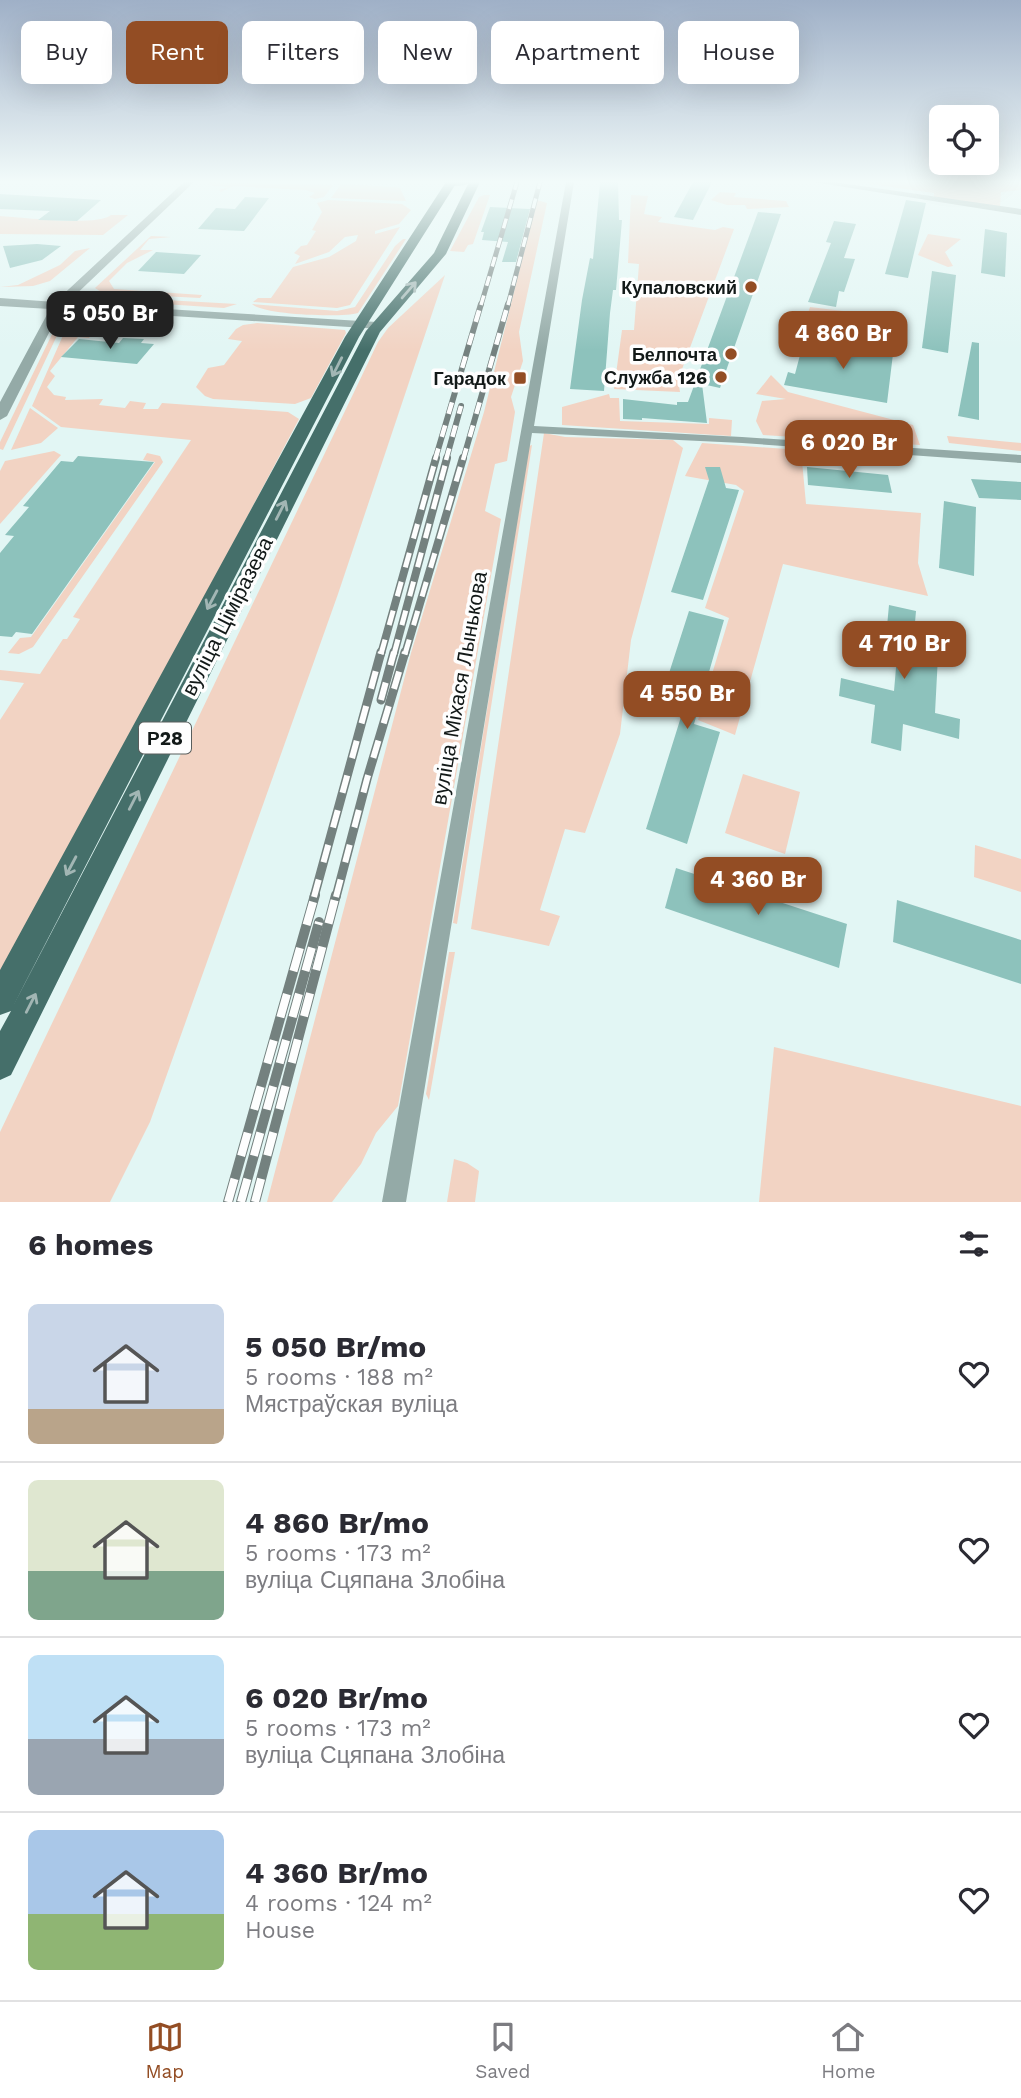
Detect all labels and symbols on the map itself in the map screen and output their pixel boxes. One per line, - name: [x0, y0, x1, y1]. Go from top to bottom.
- place label: Купаловский: [621, 277, 737, 298]
- marker: Купаловский: [743, 279, 759, 295]
- one-way arrow: [400, 281, 416, 299]
- pin: 5 050 Br: [38, 292, 182, 351]
- pin: 4 860 Br: [771, 312, 915, 371]
- place label: Белпочта: [632, 344, 718, 365]
- marker: Белпочта: [723, 346, 739, 362]
- one-way arrow: [329, 356, 343, 377]
- place label: Служба 126: [604, 367, 707, 388]
- place label: Гарадок: [434, 368, 507, 389]
- marker: Служба 126: [713, 369, 729, 385]
- marker: Гарадок: [512, 370, 528, 386]
- pin: 6 020 Br: [777, 420, 921, 480]
- one-way arrow: [275, 500, 289, 521]
- street label: вуліца Ціміразева: [176, 532, 278, 699]
- street label: вуліца Міхася Лынькова: [426, 569, 492, 807]
- one-way arrow: [205, 589, 218, 610]
- pin: 4 710 Br: [832, 622, 976, 681]
- pin: 4 550 Br: [615, 672, 759, 731]
- road number: Р28: [139, 722, 191, 754]
- one-way arrow: [128, 790, 142, 811]
- one-way arrow: [64, 855, 77, 876]
- pin: 4 360 Br: [686, 858, 830, 917]
- one-way arrow: [25, 993, 39, 1014]

